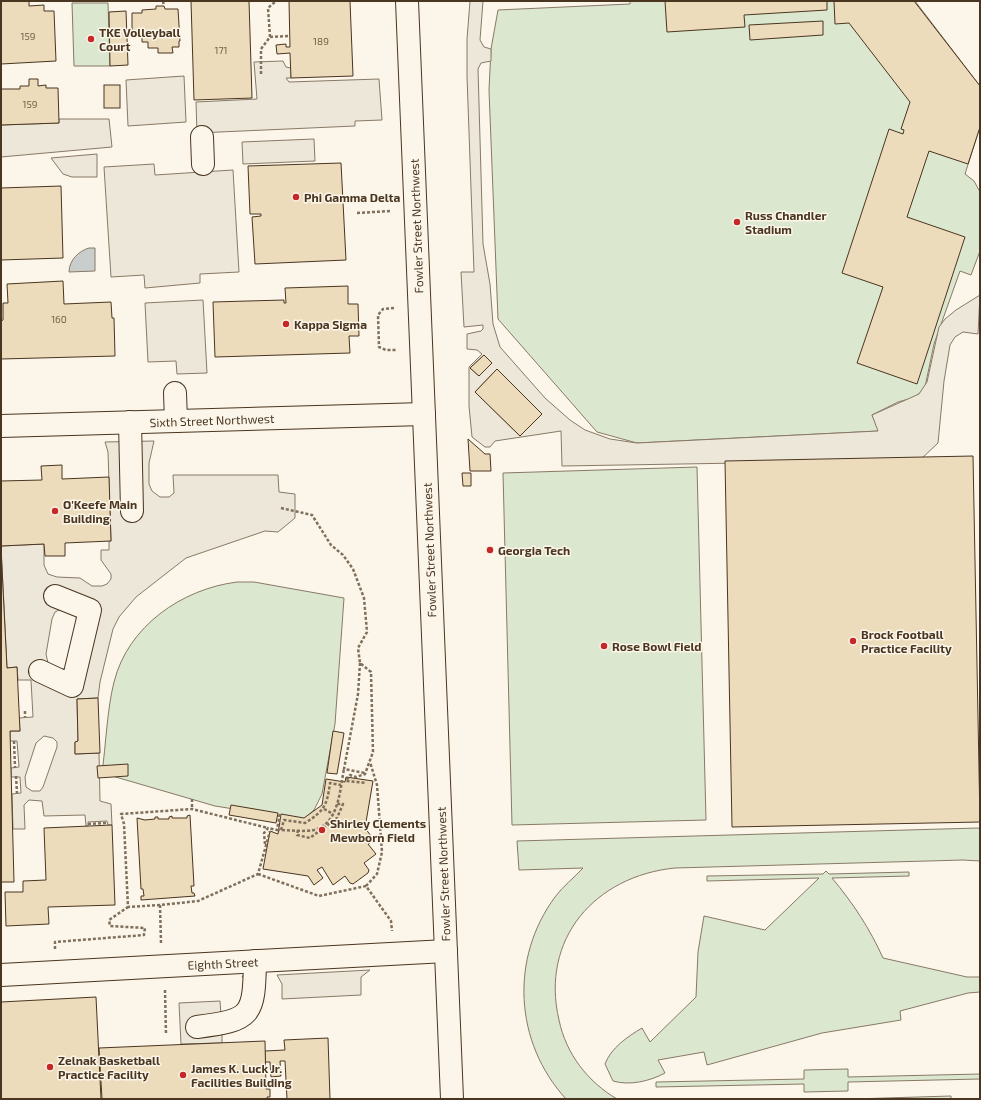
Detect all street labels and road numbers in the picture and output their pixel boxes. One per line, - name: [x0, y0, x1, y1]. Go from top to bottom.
- street label: Fowler Street Northwest: [407, 158, 425, 294]
- street label: Sixth Street Northwest: [149, 411, 275, 429]
- street label: Fowler Street Northwest: [420, 482, 438, 618]
- street label: Fowler Street Northwest: [434, 806, 452, 942]
- street label: Eighth Street: [187, 954, 259, 972]

